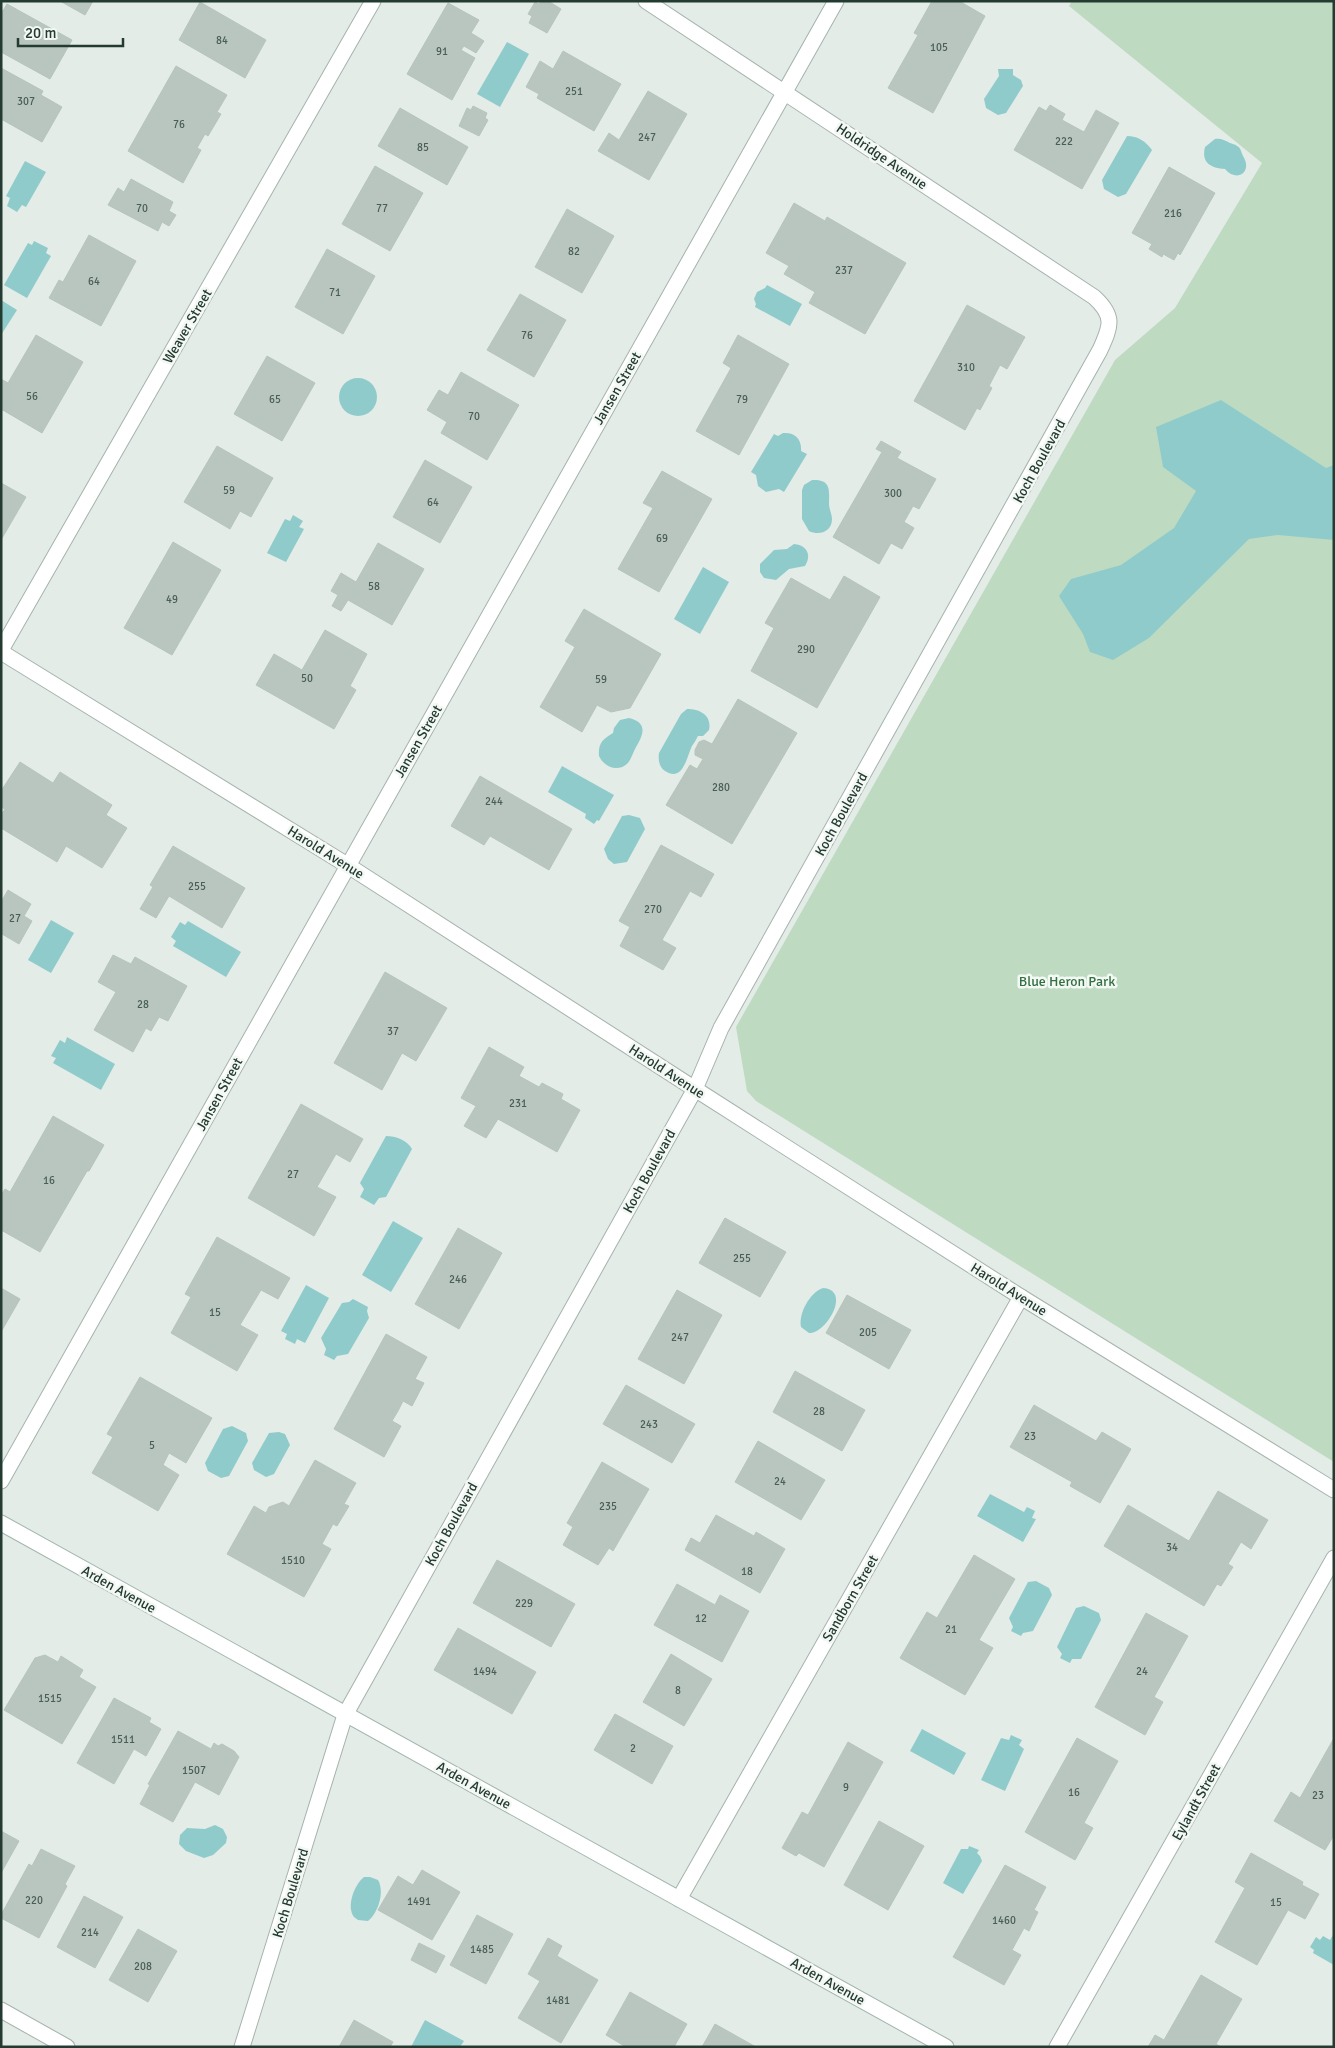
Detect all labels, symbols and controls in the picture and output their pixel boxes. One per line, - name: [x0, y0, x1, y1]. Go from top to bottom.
- scale bar: [18, 15, 122, 47]
- text: 20 m: [25, 24, 56, 42]
- house number: 84: [216, 34, 228, 47]
- house number: 105: [930, 41, 948, 54]
- house number: 91: [436, 45, 448, 58]
- house number: 251: [565, 85, 583, 98]
- house number: 307: [17, 95, 35, 108]
- house number: 76: [173, 118, 185, 131]
- street label: Holdridge Avenue: [833, 120, 930, 193]
- house number: 247: [638, 131, 656, 144]
- house number: 222: [1055, 135, 1073, 148]
- house number: 85: [417, 141, 429, 154]
- house number: 70: [136, 202, 148, 215]
- house number: 77: [376, 202, 388, 215]
- house number: 216: [1164, 207, 1182, 220]
- house number: 82: [568, 245, 580, 258]
- house number: 237: [835, 264, 853, 277]
- house number: 64: [88, 275, 100, 288]
- street label: Weaver Street: [159, 286, 216, 367]
- house number: 71: [329, 286, 341, 299]
- house number: 76: [521, 329, 533, 342]
- street label: Jansen Street: [590, 349, 645, 428]
- house number: 310: [957, 361, 975, 374]
- house number: 56: [26, 390, 38, 403]
- house number: 65: [269, 393, 281, 406]
- house number: 79: [736, 393, 748, 406]
- house number: 70: [468, 410, 480, 423]
- street label: Koch Boulevard: [1010, 417, 1069, 506]
- house number: 59: [223, 484, 235, 497]
- house number: 300: [884, 487, 902, 500]
- house number: 64: [427, 496, 439, 509]
- house number: 69: [656, 532, 668, 545]
- house number: 58: [368, 580, 380, 593]
- house number: 49: [166, 593, 178, 606]
- house number: 290: [797, 643, 815, 656]
- house number: 50: [301, 672, 313, 685]
- house number: 59: [595, 673, 607, 686]
- street label: Jansen Street: [391, 702, 446, 781]
- street label: Koch Boulevard: [812, 770, 871, 859]
- house number: 280: [712, 781, 730, 794]
- house number: 244: [485, 795, 503, 808]
- street label: Harold Avenue: [284, 822, 367, 883]
- house number: 255: [188, 880, 206, 893]
- house number: 270: [644, 903, 662, 916]
- house number: 27: [9, 912, 21, 925]
- park label: Blue Heron Park: [1019, 973, 1115, 990]
- house number: 28: [137, 998, 149, 1011]
- house number: 37: [387, 1025, 399, 1038]
- street label: Harold Avenue: [626, 1041, 708, 1102]
- street label: Jansen Street: [192, 1055, 247, 1134]
- house number: 231: [509, 1097, 527, 1110]
- street label: Koch Boulevard: [620, 1127, 679, 1216]
- house number: 27: [287, 1168, 299, 1181]
- house number: 16: [43, 1174, 55, 1187]
- house number: 255: [733, 1252, 751, 1265]
- street label: Harold Avenue: [967, 1259, 1050, 1320]
- house number: 246: [449, 1273, 467, 1286]
- house number: 15: [209, 1306, 221, 1319]
- house number: 205: [859, 1326, 877, 1339]
- house number: 247: [671, 1331, 689, 1344]
- house number: 28: [813, 1405, 825, 1418]
- house number: 243: [640, 1418, 658, 1431]
- house number: 23: [1024, 1430, 1036, 1443]
- house number: 5: [149, 1439, 155, 1452]
- house number: 24: [774, 1475, 786, 1488]
- street label: Koch Boulevard: [422, 1480, 481, 1569]
- house number: 235: [599, 1500, 617, 1513]
- house number: 34: [1166, 1541, 1178, 1554]
- street label: Sandborn Street: [819, 1552, 882, 1644]
- house number: 1510: [281, 1554, 305, 1567]
- street label: Arden Avenue: [79, 1562, 159, 1617]
- house number: 18: [741, 1565, 753, 1578]
- house number: 229: [515, 1597, 533, 1610]
- house number: 12: [695, 1612, 707, 1625]
- house number: 21: [945, 1623, 957, 1636]
- house number: 1494: [473, 1665, 497, 1678]
- house number: 24: [1136, 1665, 1148, 1678]
- house number: 8: [675, 1684, 681, 1697]
- house number: 1515: [38, 1692, 62, 1705]
- house number: 1511: [111, 1733, 135, 1746]
- house number: 2: [630, 1742, 636, 1755]
- street label: Arden Avenue: [434, 1758, 514, 1813]
- street label: Eylandt Street: [1168, 1761, 1225, 1844]
- house number: 1507: [182, 1764, 206, 1777]
- house number: 9: [843, 1781, 849, 1794]
- house number: 16: [1068, 1786, 1080, 1799]
- house number: 23: [1312, 1789, 1324, 1802]
- street label: Koch Boulevard: [269, 1846, 312, 1940]
- house number: 220: [25, 1894, 43, 1907]
- house number: 1491: [407, 1895, 431, 1908]
- house number: 15: [1270, 1896, 1282, 1909]
- house number: 1460: [992, 1914, 1016, 1927]
- house number: 214: [81, 1926, 99, 1939]
- house number: 1485: [470, 1943, 494, 1956]
- street label: Arden Avenue: [788, 1954, 868, 2009]
- house number: 208: [134, 1960, 152, 1973]
- house number: 1481: [546, 1994, 570, 2007]

